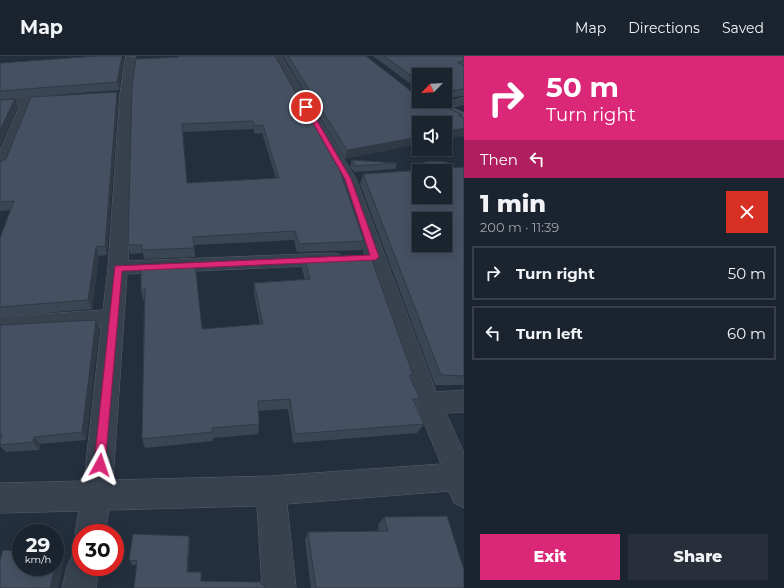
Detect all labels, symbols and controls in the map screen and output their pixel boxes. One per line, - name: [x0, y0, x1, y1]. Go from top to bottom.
- text: Map: [20, 16, 63, 39]
- text: Map: [575, 19, 606, 37]
- text: Directions: [628, 19, 700, 37]
- text: Saved: [722, 19, 764, 37]
- north arrow: [412, 68, 452, 108]
- map controls: [412, 68, 452, 252]
- text: 50 m: [546, 70, 619, 104]
- icon: right: [480, 72, 532, 124]
- pin: [289, 90, 323, 124]
- icon: arrive: [295, 96, 317, 118]
- text: Turn right: [546, 104, 636, 126]
- button: sound: [412, 116, 452, 156]
- icon: left: [526, 148, 548, 170]
- text: Then: [480, 150, 518, 169]
- button: search: [412, 164, 452, 204]
- text: 1 min: [480, 189, 546, 218]
- button: close: [726, 191, 768, 233]
- button: layers: [412, 212, 452, 252]
- text: 200 m · 11:39: [480, 219, 559, 235]
- icon: right: [482, 262, 504, 284]
- text: Turn right: [516, 264, 595, 283]
- text: 50 m: [728, 264, 766, 283]
- icon: left: [482, 322, 504, 344]
- text: Turn left: [516, 324, 583, 343]
- text: 60 m: [727, 324, 766, 343]
- position arrow: [79, 444, 121, 486]
- speed limit sign: 30: [72, 524, 124, 576]
- text: 29: [26, 533, 50, 557]
- button: Exit: [480, 534, 620, 580]
- button: Share: [628, 534, 768, 580]
- text: km/h: [25, 553, 51, 566]

